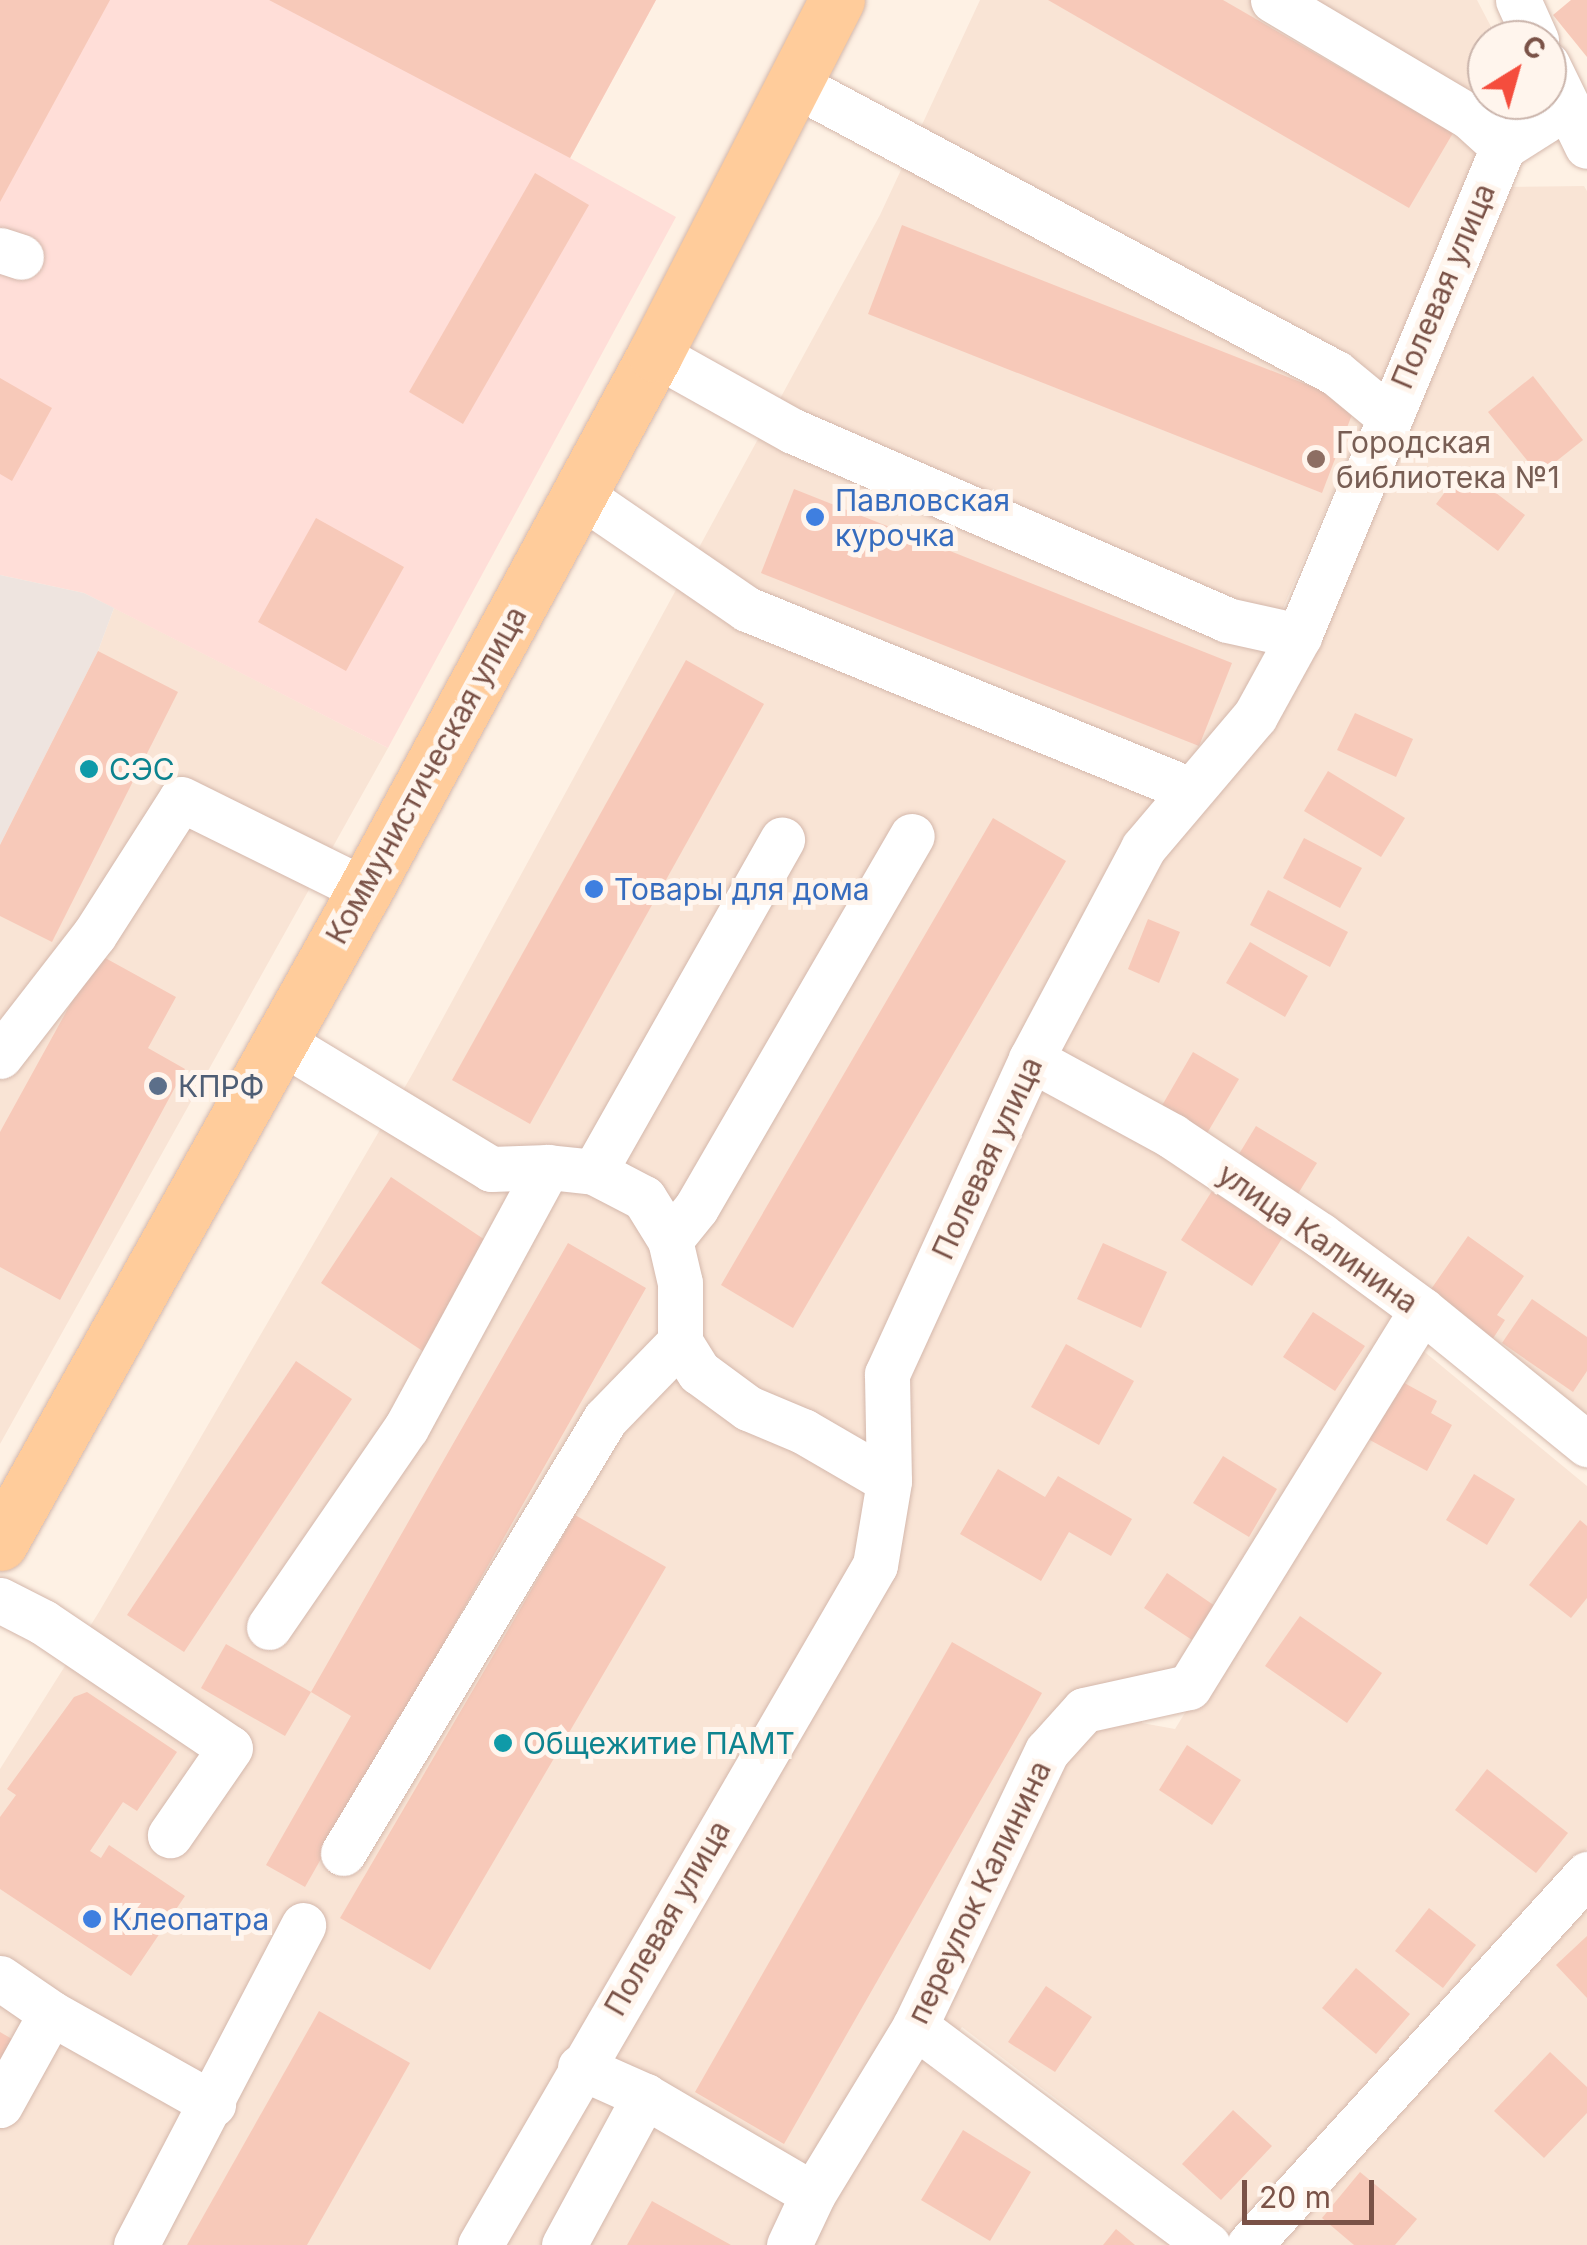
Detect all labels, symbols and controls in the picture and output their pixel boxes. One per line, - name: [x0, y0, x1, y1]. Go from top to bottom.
- north arrow: [1467, 20, 1567, 120]
- text: С: [1515, 28, 1552, 67]
- street label: Полевая улица: [1384, 178, 1502, 394]
- place label: Городская библиотека №1: [1336, 424, 1560, 494]
- marker: Городская библиотека №1: [1305, 448, 1327, 470]
- place label: Павловская курочка: [835, 482, 1010, 552]
- marker: Павловская курочка: [804, 506, 826, 528]
- street label: Коммунистическая улица: [318, 600, 534, 950]
- place label: СЭС: [109, 751, 175, 787]
- marker: СЭС: [78, 758, 100, 780]
- place label: Товары для дома: [614, 871, 870, 907]
- marker: Товары для дома: [583, 878, 605, 900]
- street label: Полевая улица: [924, 1051, 1050, 1265]
- place label: КПРФ: [178, 1068, 264, 1104]
- marker: КПРФ: [147, 1075, 169, 1097]
- street label: улица Калинина: [1211, 1156, 1425, 1320]
- place label: Общежитие ПАМТ: [523, 1725, 795, 1761]
- marker: Общежитие ПАМТ: [492, 1732, 514, 1754]
- street label: переулок Калинина: [900, 1755, 1058, 2029]
- street label: Полевая улица: [597, 1814, 737, 2022]
- place label: Клеопатра: [112, 1901, 269, 1937]
- marker: Клеопатра: [81, 1908, 103, 1930]
- scale bar: [1247, 2160, 1380, 2222]
- text: 20 m: [1259, 2179, 1331, 2215]

